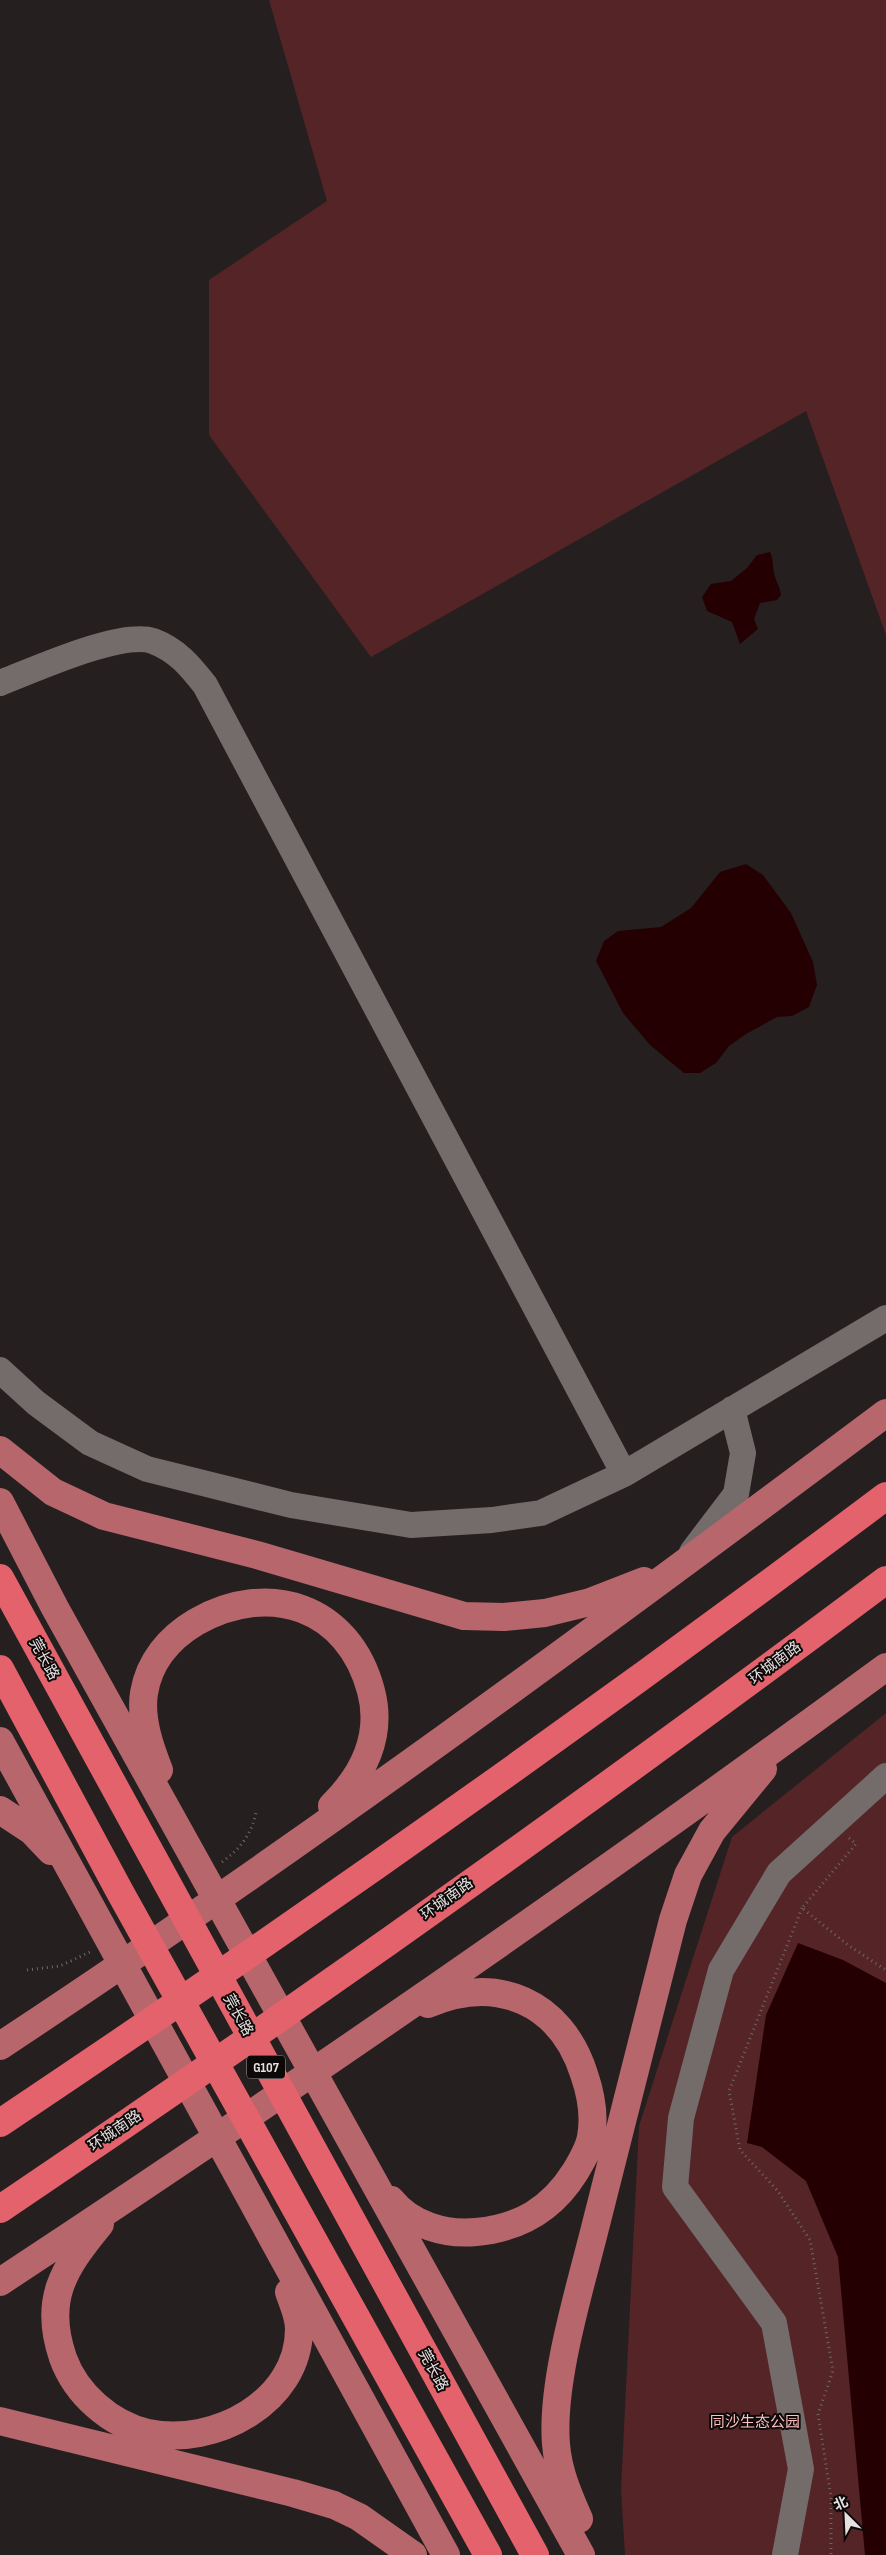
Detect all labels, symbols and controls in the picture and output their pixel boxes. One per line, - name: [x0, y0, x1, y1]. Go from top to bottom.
- street label: 莞长路: [25, 1635, 63, 1683]
- street label: 环城南路: [745, 1637, 805, 1689]
- street label: 环城南路: [417, 1874, 477, 1924]
- street label: 莞长路: [219, 1991, 257, 2039]
- road number: G107: [247, 2056, 285, 2078]
- street label: 环城南路: [85, 2106, 145, 2156]
- street label: 莞长路: [414, 2346, 452, 2394]
- park label: 同沙生态公园: [710, 2413, 800, 2432]
- north arrow: [821, 2490, 871, 2540]
- text: 北: [831, 2493, 851, 2514]

